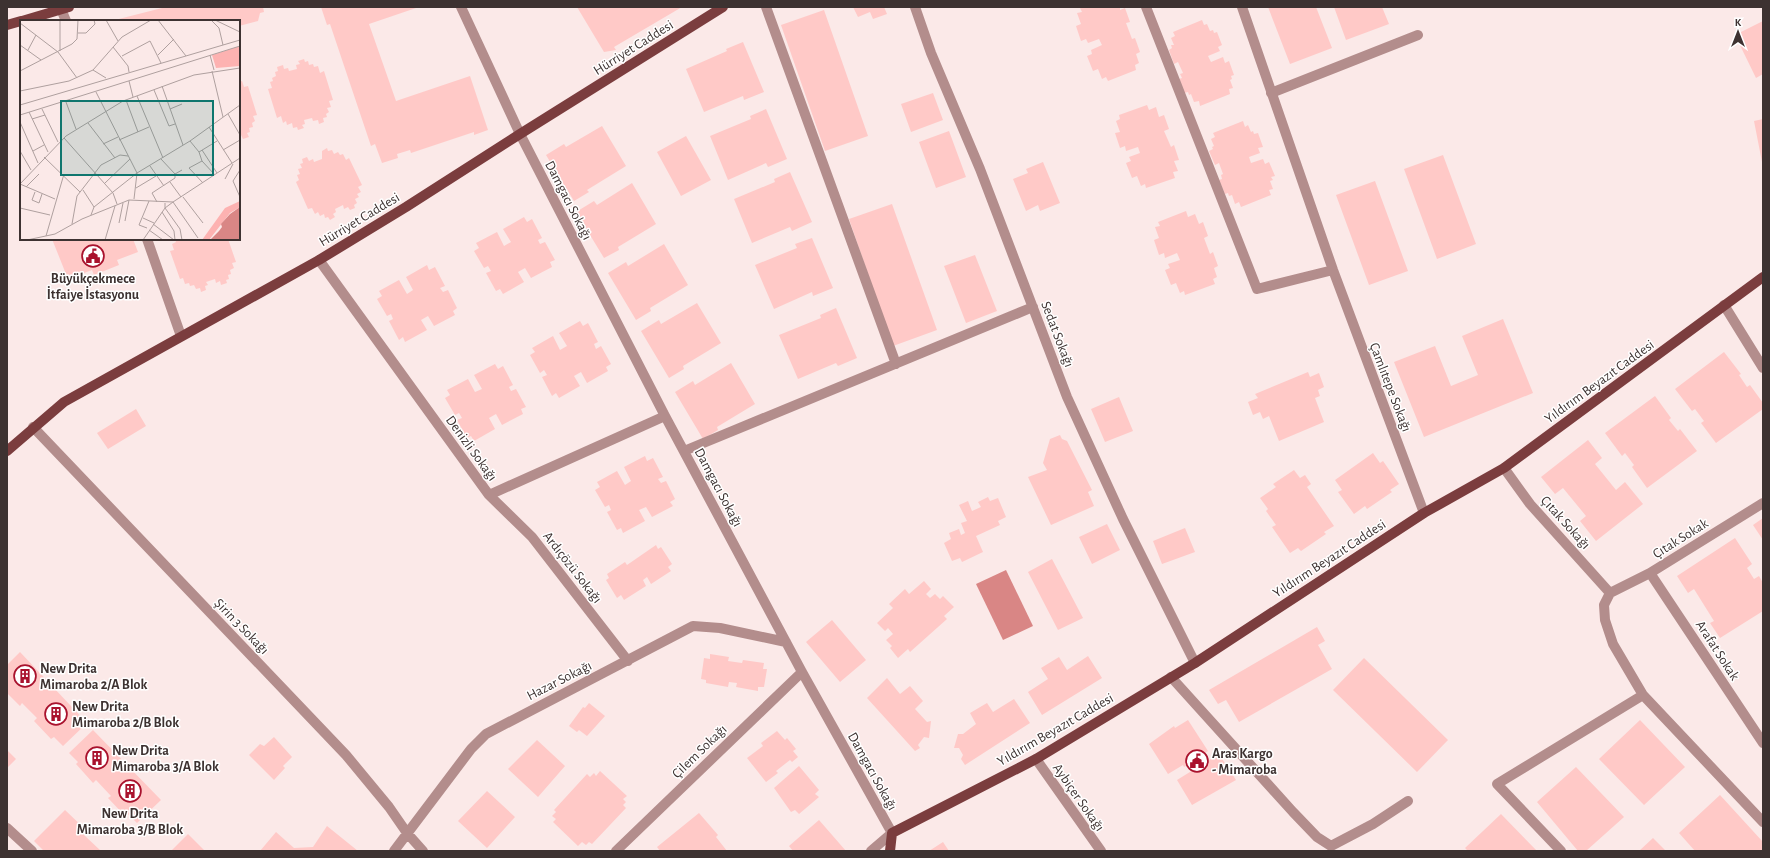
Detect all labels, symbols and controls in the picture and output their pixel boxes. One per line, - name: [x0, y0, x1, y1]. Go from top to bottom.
- north arrow: [1718, 12, 1758, 52]
- text: K: [1735, 17, 1742, 28]
- street label: Hürriyet Caddesi: [591, 18, 676, 78]
- inset map: [20, 20, 240, 240]
- street label: Damgacı Sokağı: [542, 159, 594, 242]
- street label: Hürriyet Caddesi: [317, 190, 402, 249]
- public building icon: Büyükçekmece İtfaiye İstasyonu: [80, 243, 106, 269]
- place label: Büyükçekmece İtfaiye İstasyonu: [47, 272, 140, 302]
- street label: Sedat Sokağı: [1038, 300, 1076, 369]
- street label: Yıldırım Beyazıt Caddesi: [1542, 338, 1657, 426]
- street label: Çamlıtepe Sokağı: [1367, 341, 1413, 434]
- street label: Denizli Sokağı: [443, 413, 499, 484]
- street label: Damgacı Sokağı: [692, 446, 745, 529]
- street label: Çıtak Sokağı: [1538, 493, 1593, 552]
- street label: Çıtak Sokak: [1650, 516, 1711, 561]
- street label: Yıldırım Beyazıt Caddesi: [1271, 517, 1388, 600]
- street label: Ardıçözü Sokağı: [540, 529, 604, 606]
- street label: Şirin 3 Sokağı: [211, 596, 271, 657]
- street label: Arafat Sokak: [1693, 618, 1742, 683]
- street label: Hazar Sokağı: [525, 659, 594, 703]
- place label: New Drita Mimaroba 2/A Blok: [40, 662, 148, 692]
- building icon: New Drita Mimaroba 2/A Blok: [12, 663, 38, 689]
- street label: Yıldırım Beyazıt Caddesi: [995, 691, 1116, 769]
- place label: New Drita Mimaroba 2/B Blok: [72, 700, 179, 730]
- building icon: New Drita Mimaroba 2/B Blok: [43, 701, 69, 727]
- street label: Çilem Sokağı: [670, 722, 730, 781]
- street label: Damgacı Sokağı: [845, 730, 899, 813]
- place label: New Drita Mimaroba 3/A Blok: [112, 744, 219, 774]
- building icon: New Drita Mimaroba 3/A Blok: [84, 745, 110, 771]
- place label: Aras Kargo - Mimaroba: [1212, 747, 1277, 777]
- public building icon: Aras Kargo - Mimaroba: [1184, 748, 1210, 774]
- street label: Aybiçer Sokağı: [1050, 761, 1107, 834]
- building icon: New Drita Mimaroba 3/B Blok: [117, 778, 143, 804]
- place label: New Drita Mimaroba 3/B Blok: [77, 807, 183, 837]

